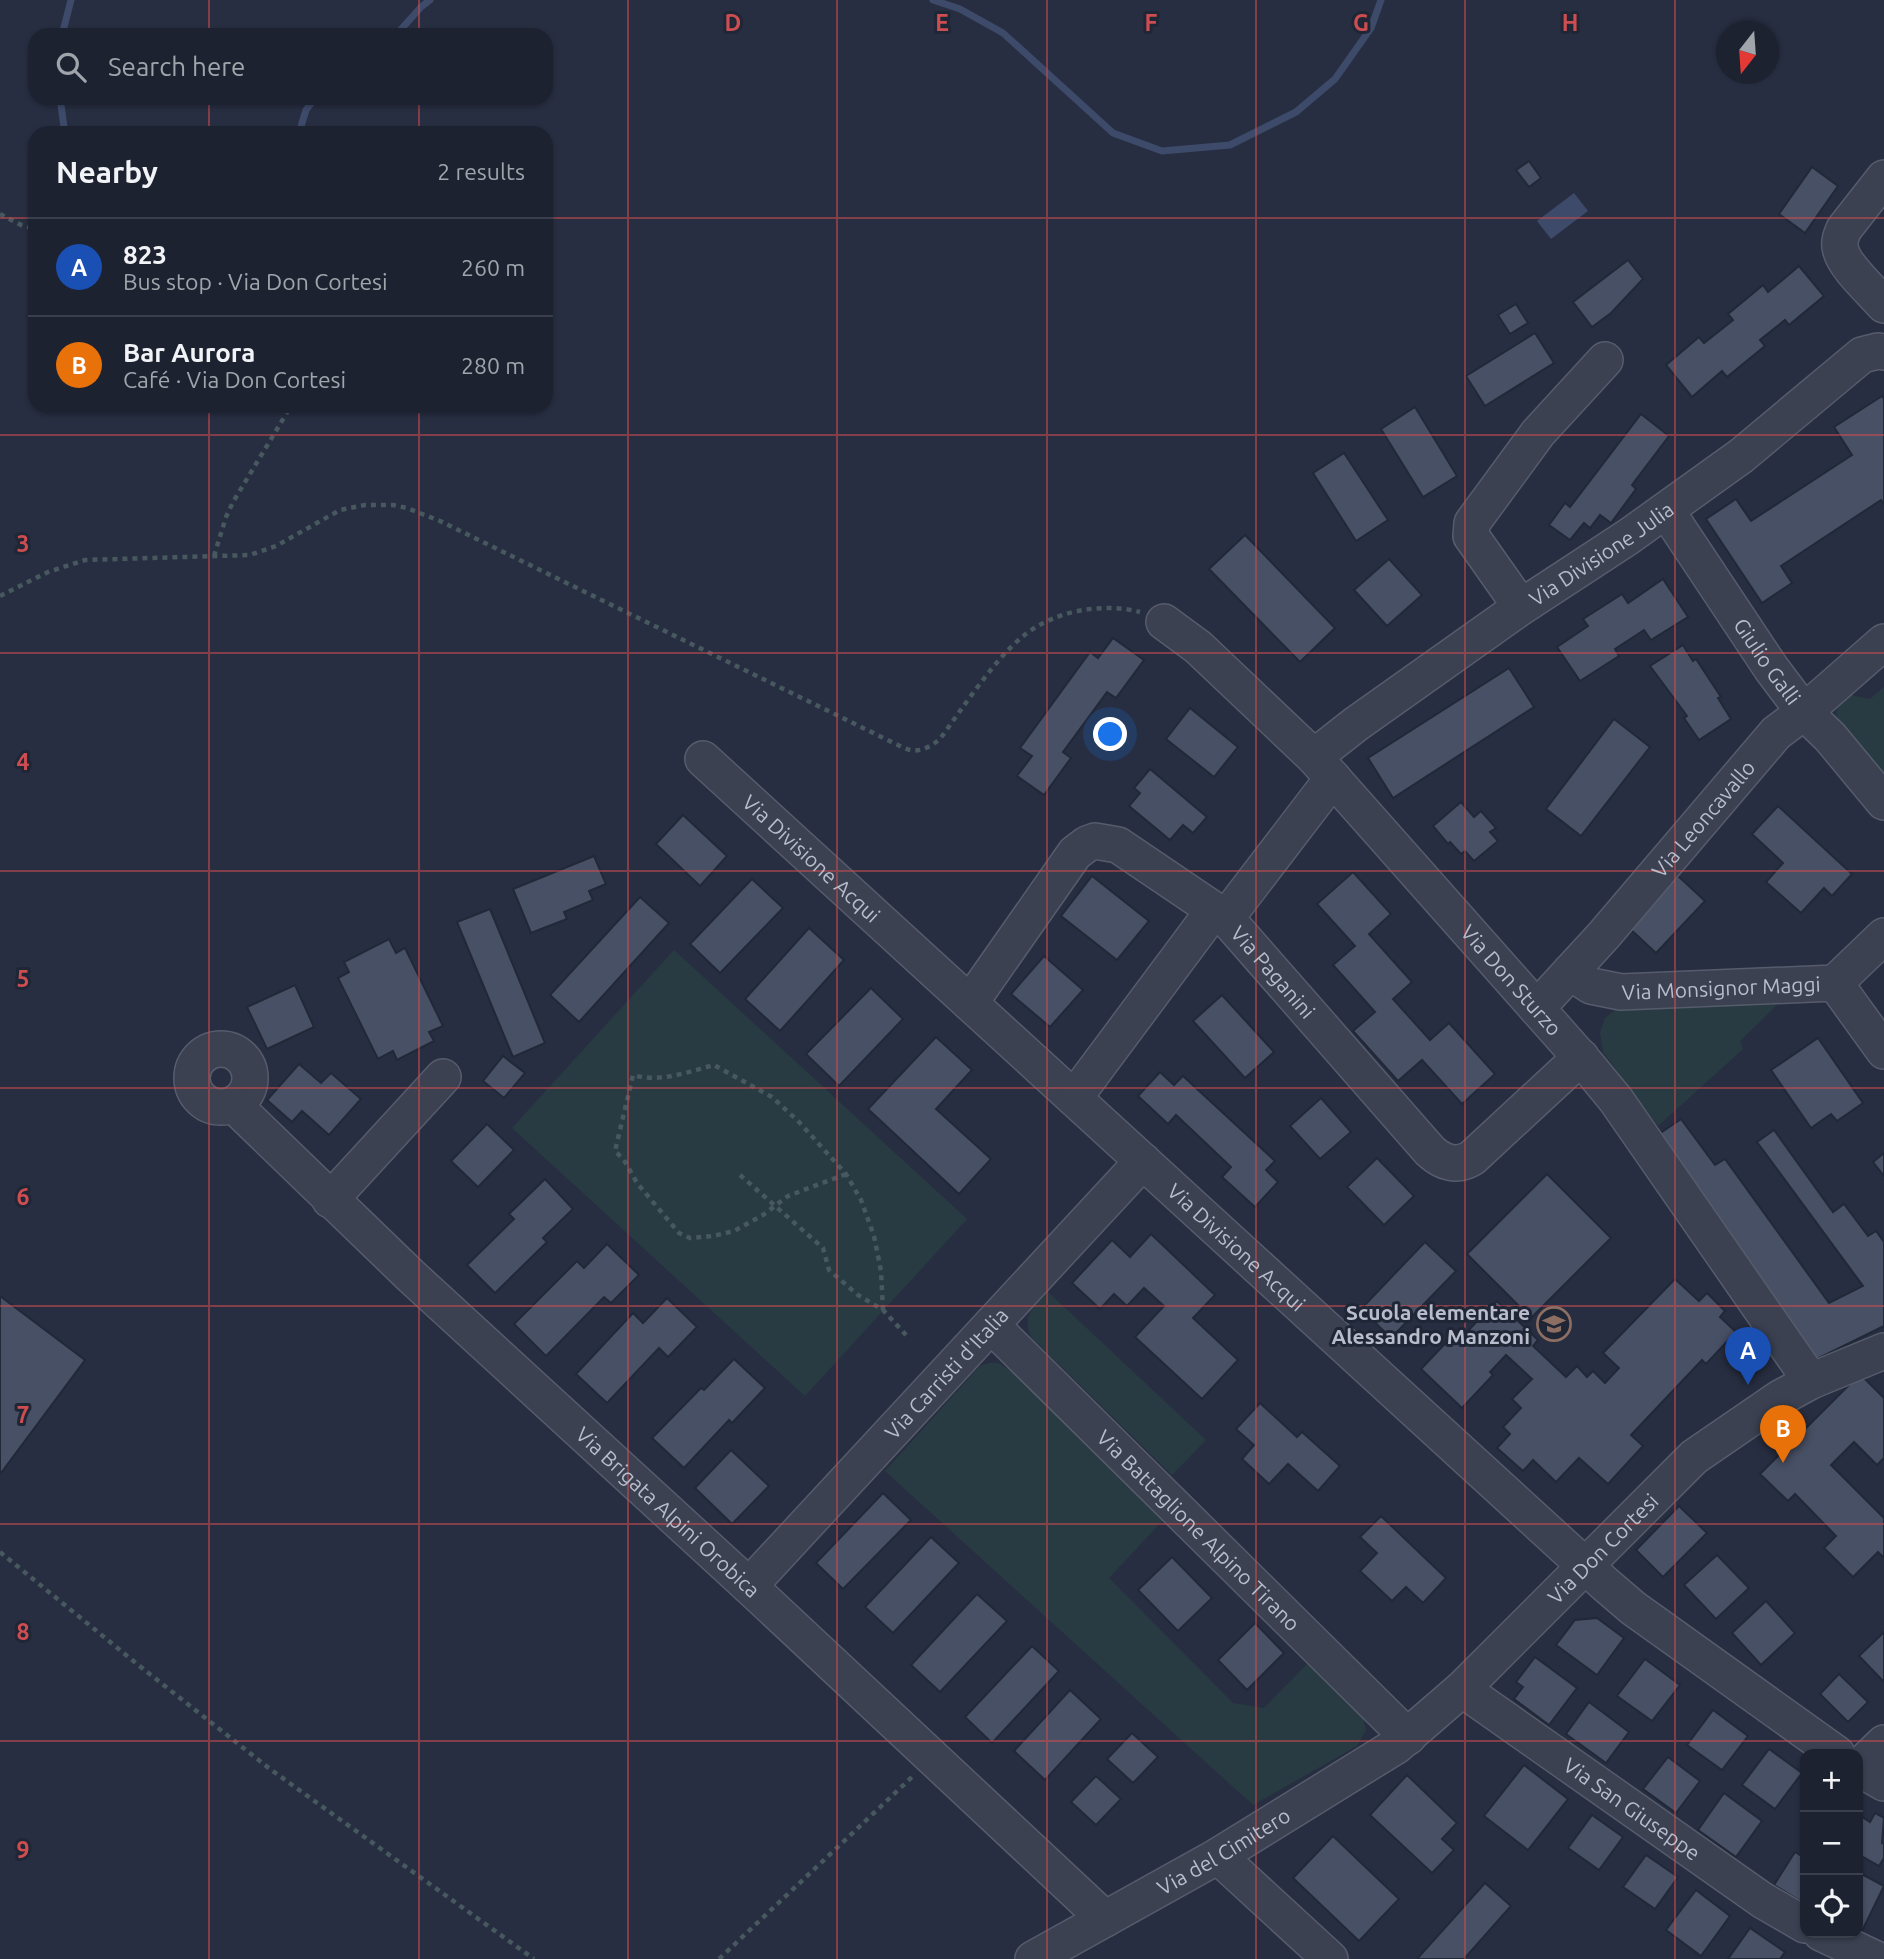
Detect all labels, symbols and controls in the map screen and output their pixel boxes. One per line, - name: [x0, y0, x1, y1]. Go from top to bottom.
- text: D: [725, 10, 741, 35]
- text: E: [935, 10, 949, 35]
- text: F: [1145, 10, 1158, 35]
- text: G: [1353, 10, 1369, 35]
- text: H: [1562, 10, 1578, 35]
- north arrow: [1716, 21, 1779, 84]
- search box: [28, 28, 553, 105]
- icon: search: [52, 48, 90, 86]
- text: Search here: [108, 52, 245, 81]
- text: Nearby: [56, 155, 158, 189]
- text: 2 results: [437, 159, 525, 184]
- text: 823: [123, 240, 167, 269]
- text: A: [71, 255, 87, 280]
- text: 260 m: [461, 255, 525, 280]
- text: Bus stop · Via Don Cortesi: [123, 269, 388, 294]
- text: Bar Aurora: [123, 338, 255, 367]
- text: B: [71, 353, 87, 378]
- text: 280 m: [461, 353, 525, 378]
- text: Café · Via Don Cortesi: [123, 367, 346, 392]
- street label: Via Divisione Julia: [1524, 496, 1678, 610]
- text: 3: [17, 531, 29, 556]
- street label: Giulio Galli: [1729, 613, 1806, 709]
- your location: [1093, 717, 1127, 751]
- text: 4: [17, 749, 30, 774]
- street label: Via Leoncavallo: [1647, 755, 1760, 882]
- street label: Via Divisione Acqui: [738, 789, 885, 927]
- street label: Via Don Sturzo: [1456, 920, 1567, 1040]
- street label: Via Paganini: [1226, 921, 1320, 1023]
- text: 5: [17, 966, 29, 991]
- street label: Via Monsignor Maggi: [1621, 972, 1821, 1004]
- street label: Via Divisione Acqui: [1163, 1178, 1310, 1316]
- text: 6: [17, 1184, 30, 1209]
- place label: Scuola elementare Alessandro Manzoni: [1331, 1300, 1530, 1348]
- street label: Via Carristi d'Italia: [880, 1303, 1013, 1444]
- school or university icon: Scuola elementare Alessandro Manzoni: [1535, 1305, 1573, 1343]
- pin: A: [1725, 1327, 1771, 1385]
- text: 7: [17, 1402, 29, 1427]
- pin: B: [1760, 1405, 1806, 1463]
- street label: Via Brigata Alpini Orobica: [571, 1422, 765, 1602]
- street label: Via Battaglione Alpino Tirano: [1092, 1425, 1305, 1636]
- street label: Via Don Cortesi: [1543, 1488, 1663, 1608]
- text: 8: [17, 1619, 29, 1644]
- map controls: [1800, 1749, 1863, 1938]
- button: +: [1800, 1749, 1863, 1812]
- street label: Via San Giuseppe: [1559, 1752, 1705, 1865]
- street label: Via del Cimitero: [1153, 1802, 1294, 1899]
- button: −: [1800, 1812, 1863, 1875]
- text: 9: [17, 1837, 29, 1862]
- button: locate: [1800, 1875, 1863, 1938]

